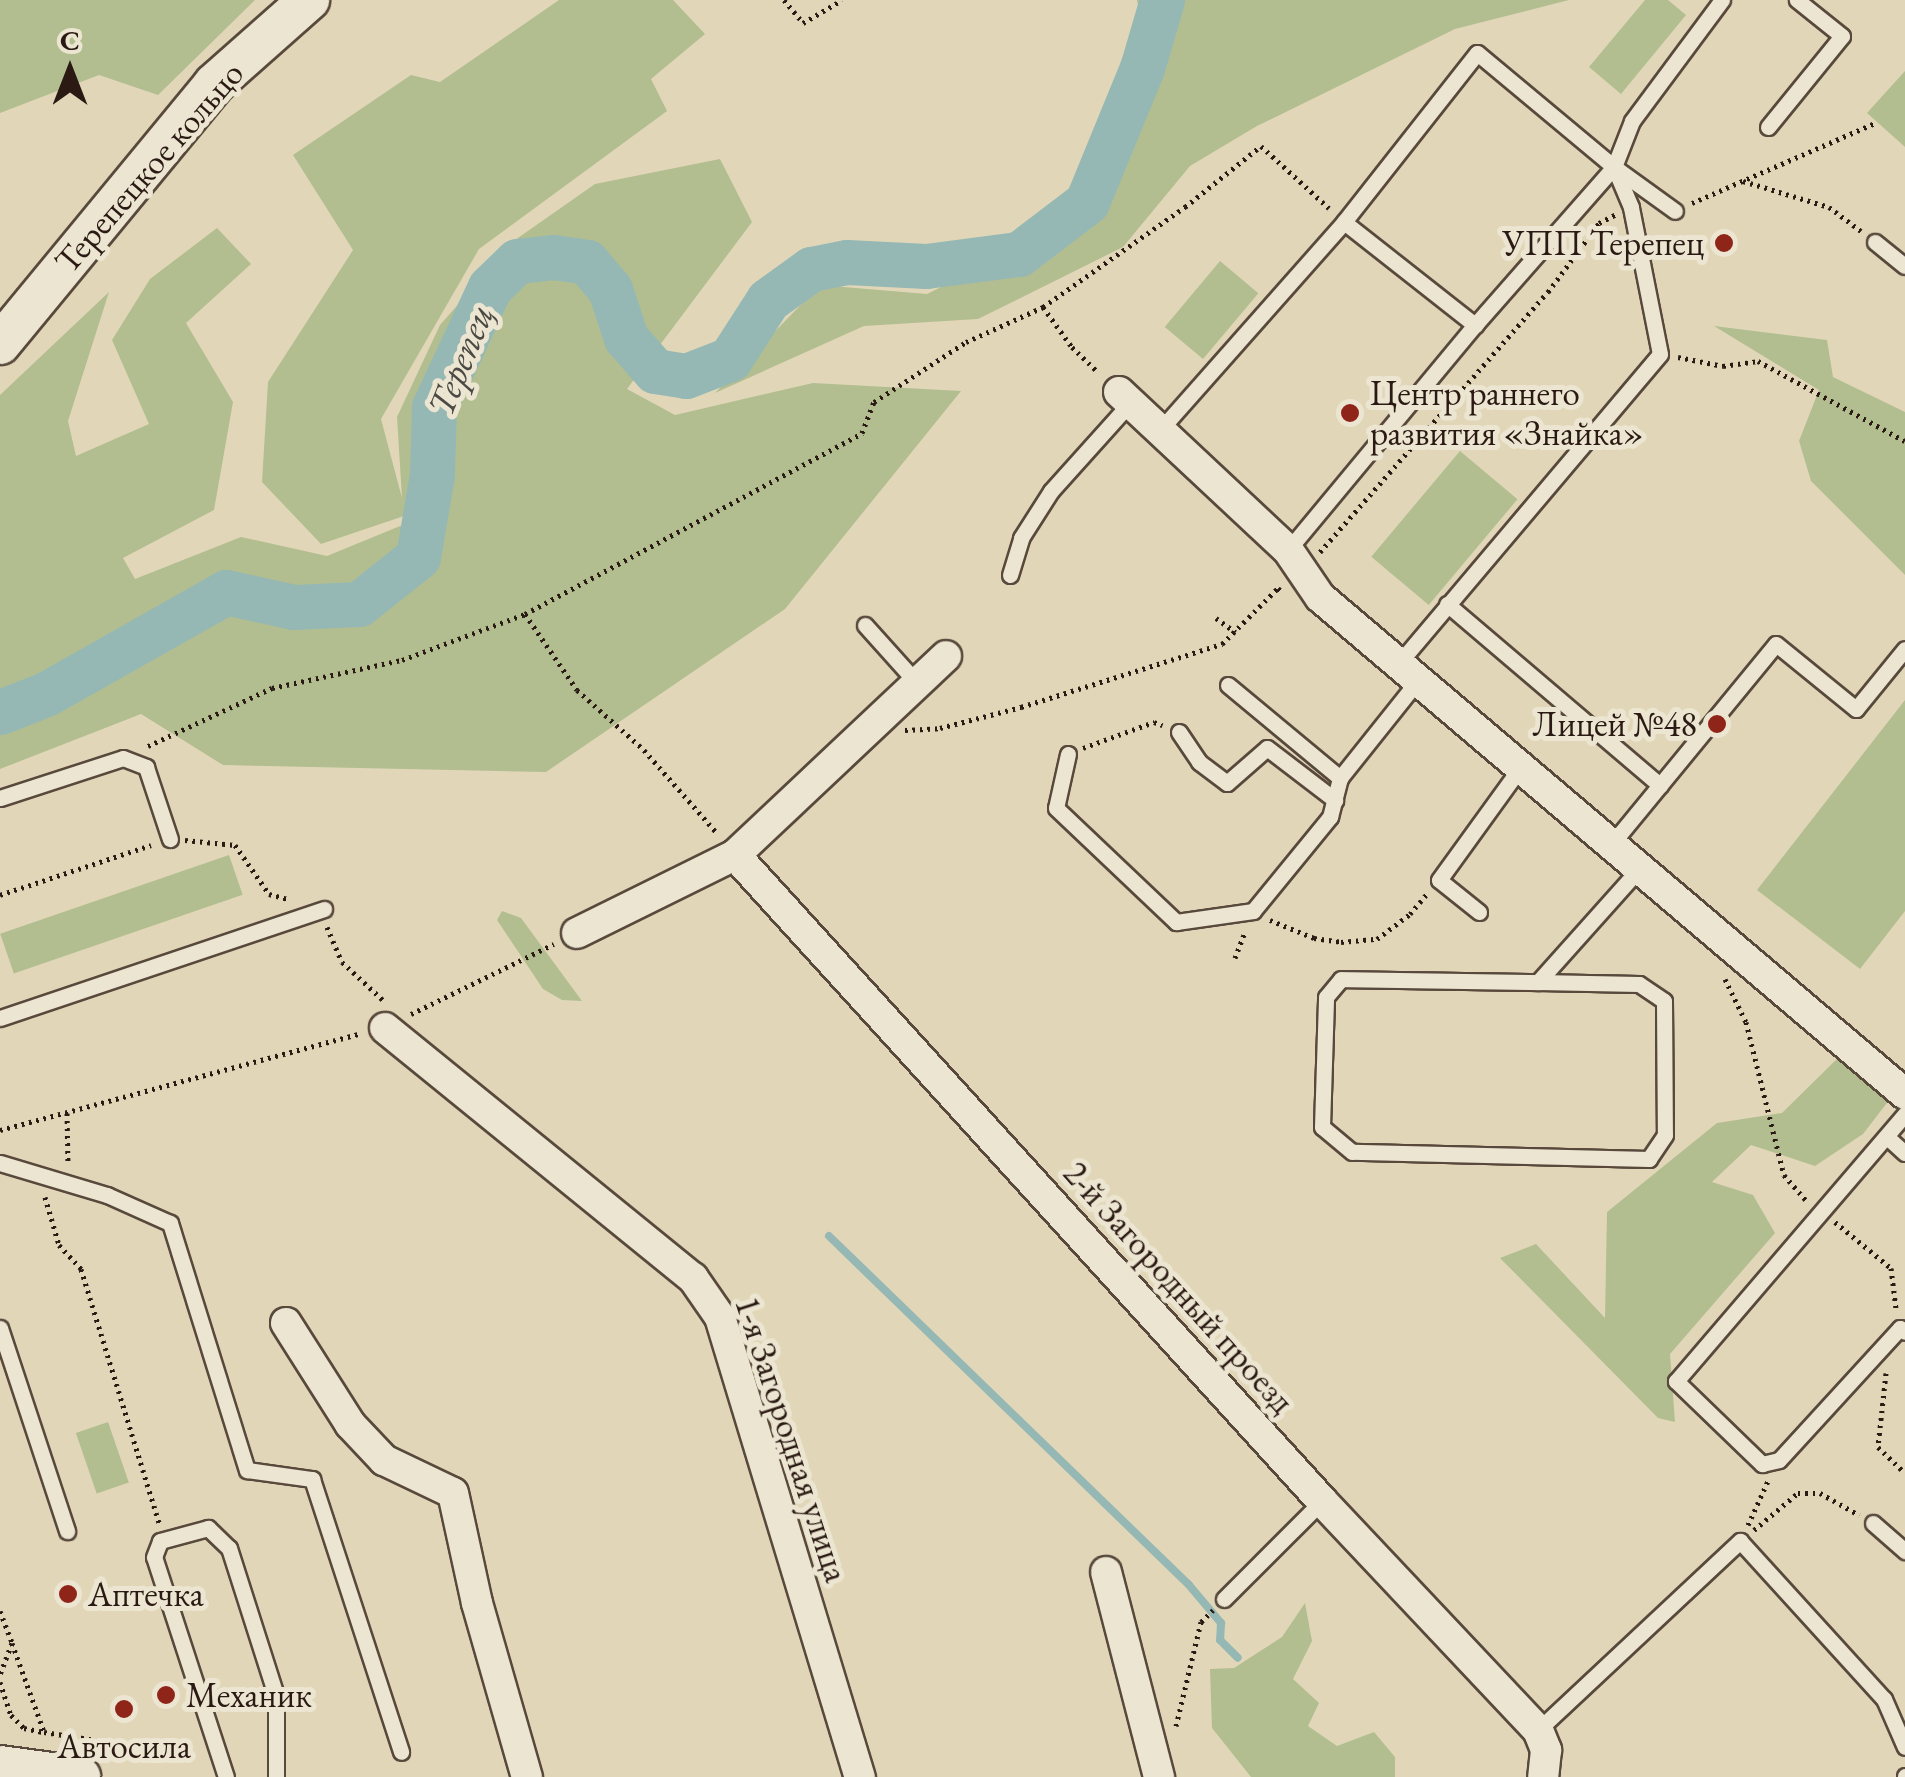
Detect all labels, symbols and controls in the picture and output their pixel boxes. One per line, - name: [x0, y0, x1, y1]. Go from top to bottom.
- north arrow: [20, 20, 120, 120]
- text: С: [60, 22, 80, 58]
- street label: Терепецкое кольцо: [46, 53, 252, 281]
- place label: УПП Терепец: [1502, 222, 1704, 264]
- marker: УПП Терепец: [1713, 232, 1735, 254]
- water label: Терепец: [417, 298, 503, 422]
- place label: Центр раннего развития «Знайка»: [1370, 372, 1644, 454]
- marker: Центр раннего развития «Знайка»: [1339, 402, 1361, 424]
- place label: Лицей №48: [1533, 703, 1697, 745]
- marker: Лицей №48: [1706, 713, 1728, 735]
- street label: 2-й Загородный проезд: [1055, 1152, 1303, 1422]
- street label: 1-я Загородная улица: [726, 1291, 858, 1587]
- place label: Аптечка: [88, 1573, 204, 1615]
- marker: Аптечка: [57, 1583, 79, 1605]
- place label: Механик: [186, 1674, 312, 1716]
- marker: Механик: [155, 1684, 177, 1706]
- marker: Автосила: [113, 1698, 135, 1720]
- place label: Автосила: [57, 1725, 191, 1767]

